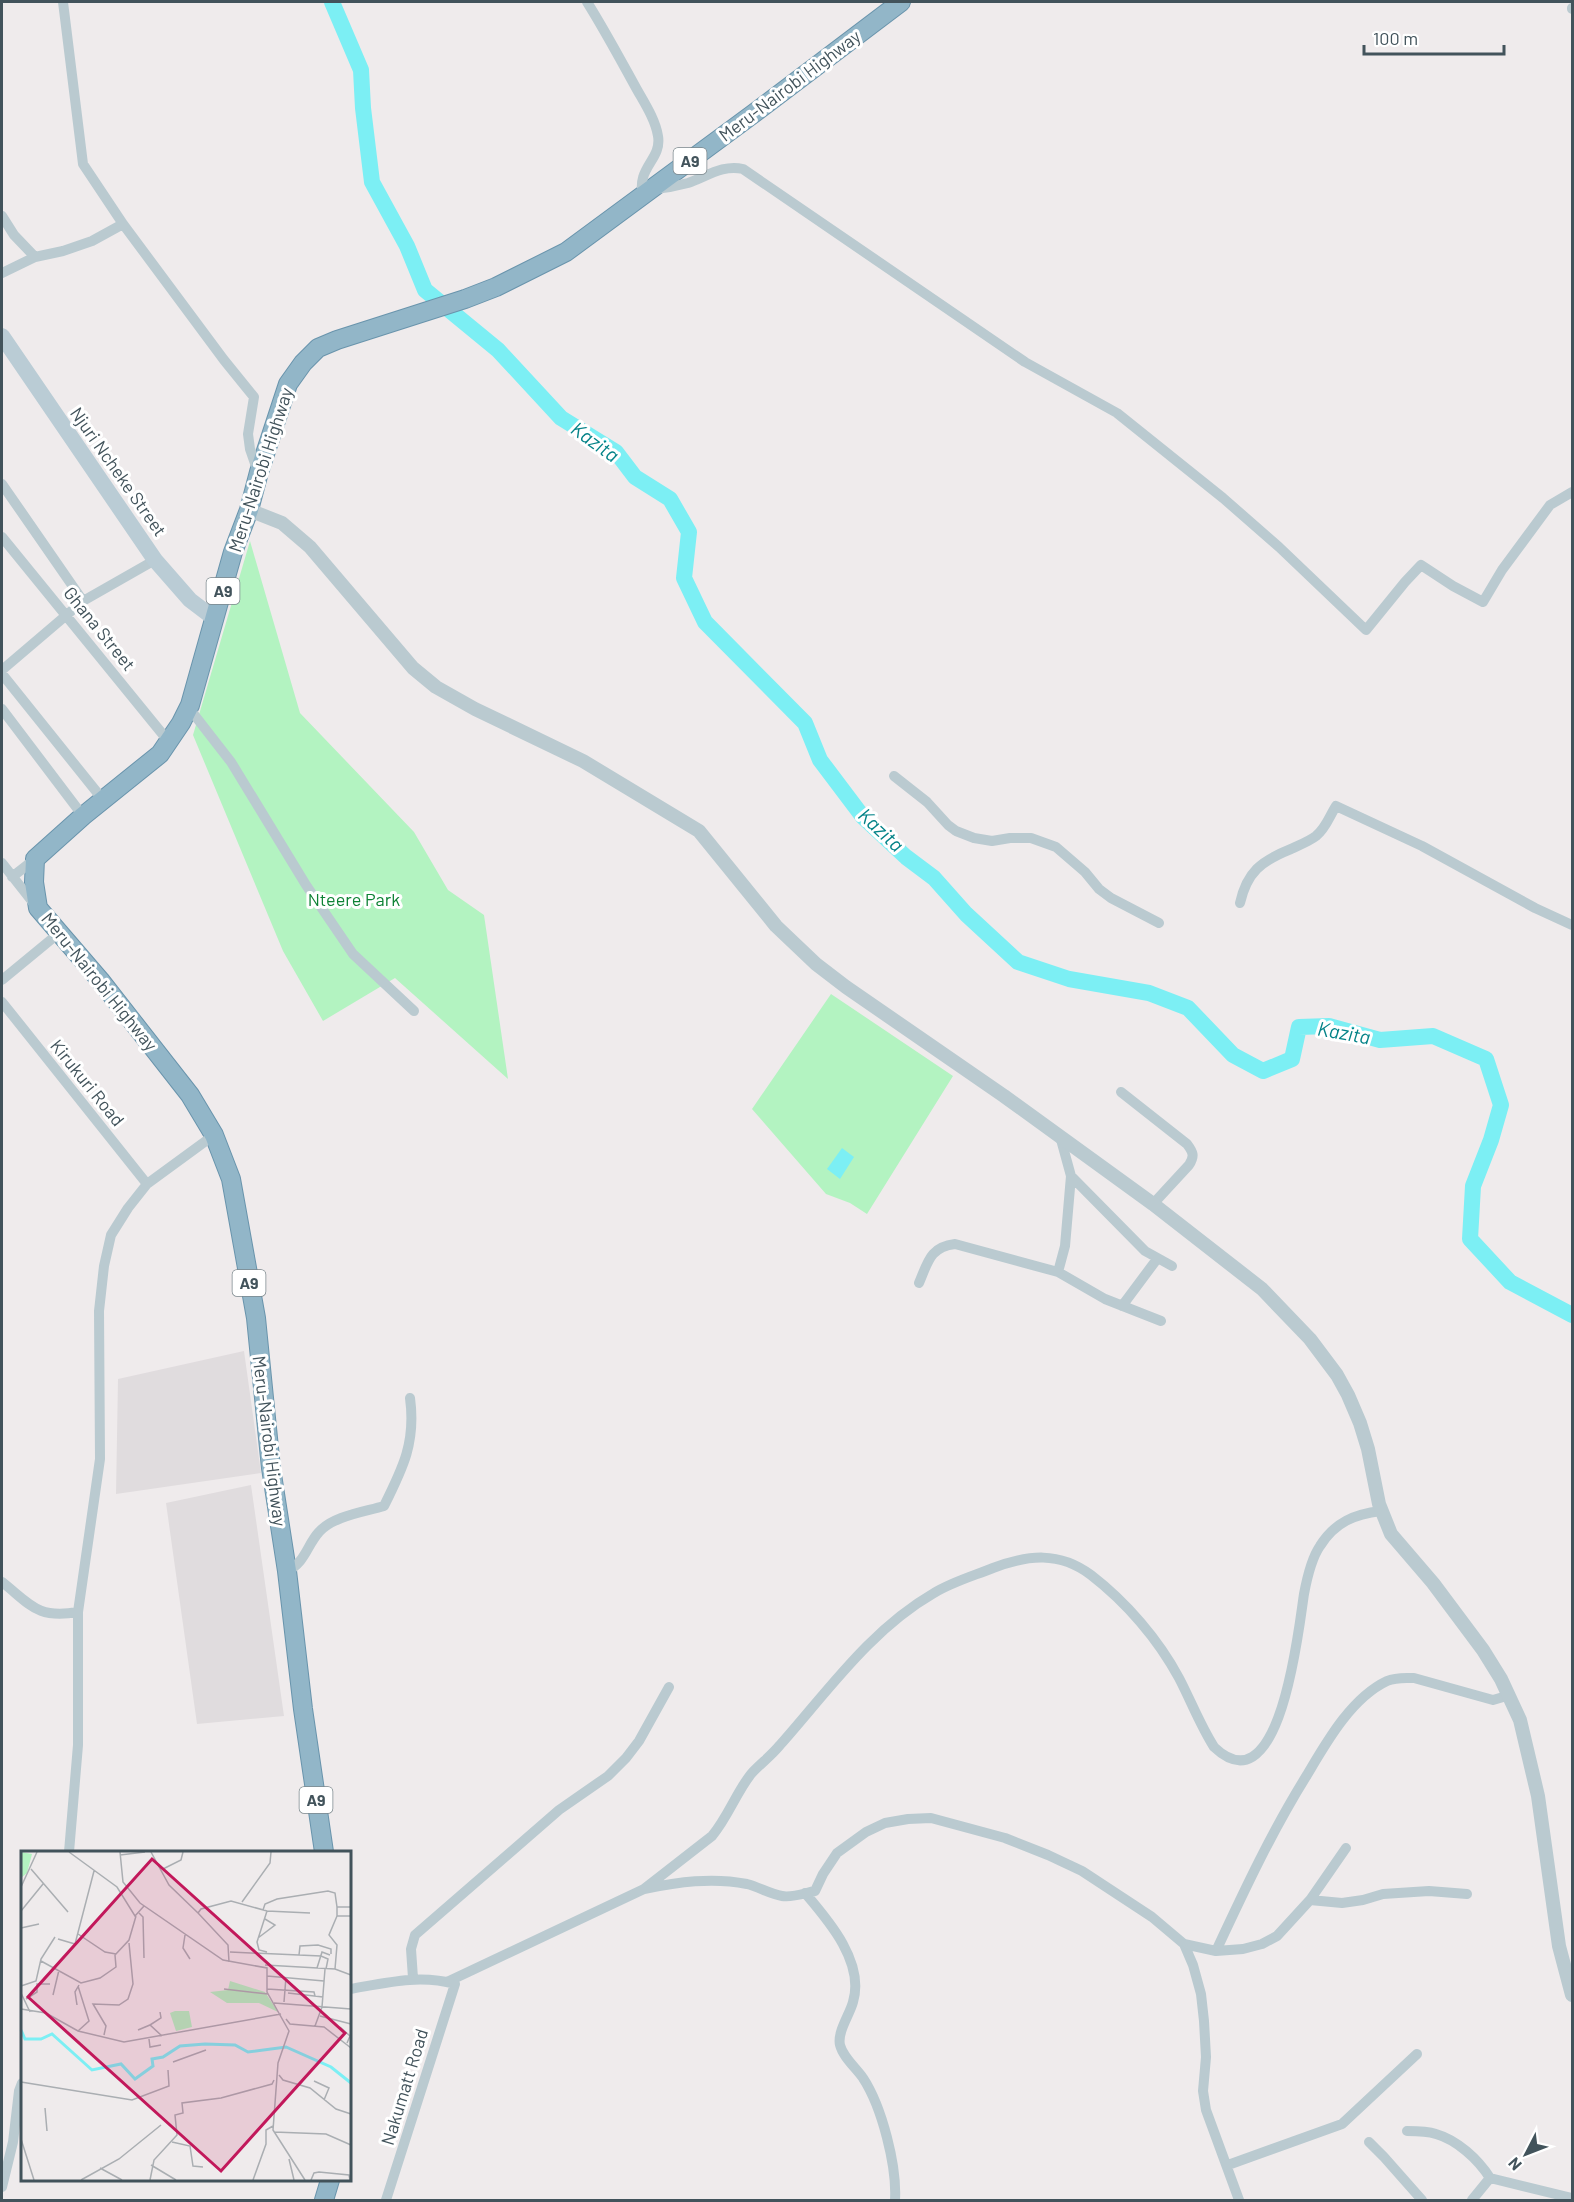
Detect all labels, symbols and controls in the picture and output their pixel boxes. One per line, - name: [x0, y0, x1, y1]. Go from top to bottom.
- scale bar: [1364, 18, 1504, 56]
- street label: Meru-Nairobi Highway: [714, 25, 865, 146]
- text: 100 m: [1373, 27, 1418, 49]
- road number: A9: [674, 148, 706, 174]
- street label: Meru-Nairobi Highway: [223, 385, 297, 555]
- street label: Njuri Ncheke Street: [66, 403, 172, 540]
- water label: Kazita: [567, 416, 624, 467]
- road number: A9: [206, 578, 240, 604]
- street label: Ghana Street: [59, 582, 140, 675]
- water label: Kazita: [854, 802, 909, 856]
- park label: Nteere Park: [308, 888, 400, 910]
- street label: Meru-Nairobi Highway: [37, 908, 162, 1055]
- water label: Kazita: [1316, 1016, 1373, 1048]
- street label: Kirukuri Road: [46, 1035, 129, 1130]
- road number: A9: [232, 1270, 266, 1296]
- street label: Meru-Nairobi Highway: [249, 1354, 291, 1527]
- road number: A9: [300, 1787, 332, 1813]
- inset map: [21, 1851, 351, 2181]
- street label: Nakumatt Road: [376, 2026, 432, 2148]
- north arrow: [1496, 2124, 1556, 2184]
- text: N: [1504, 2154, 1525, 2175]

